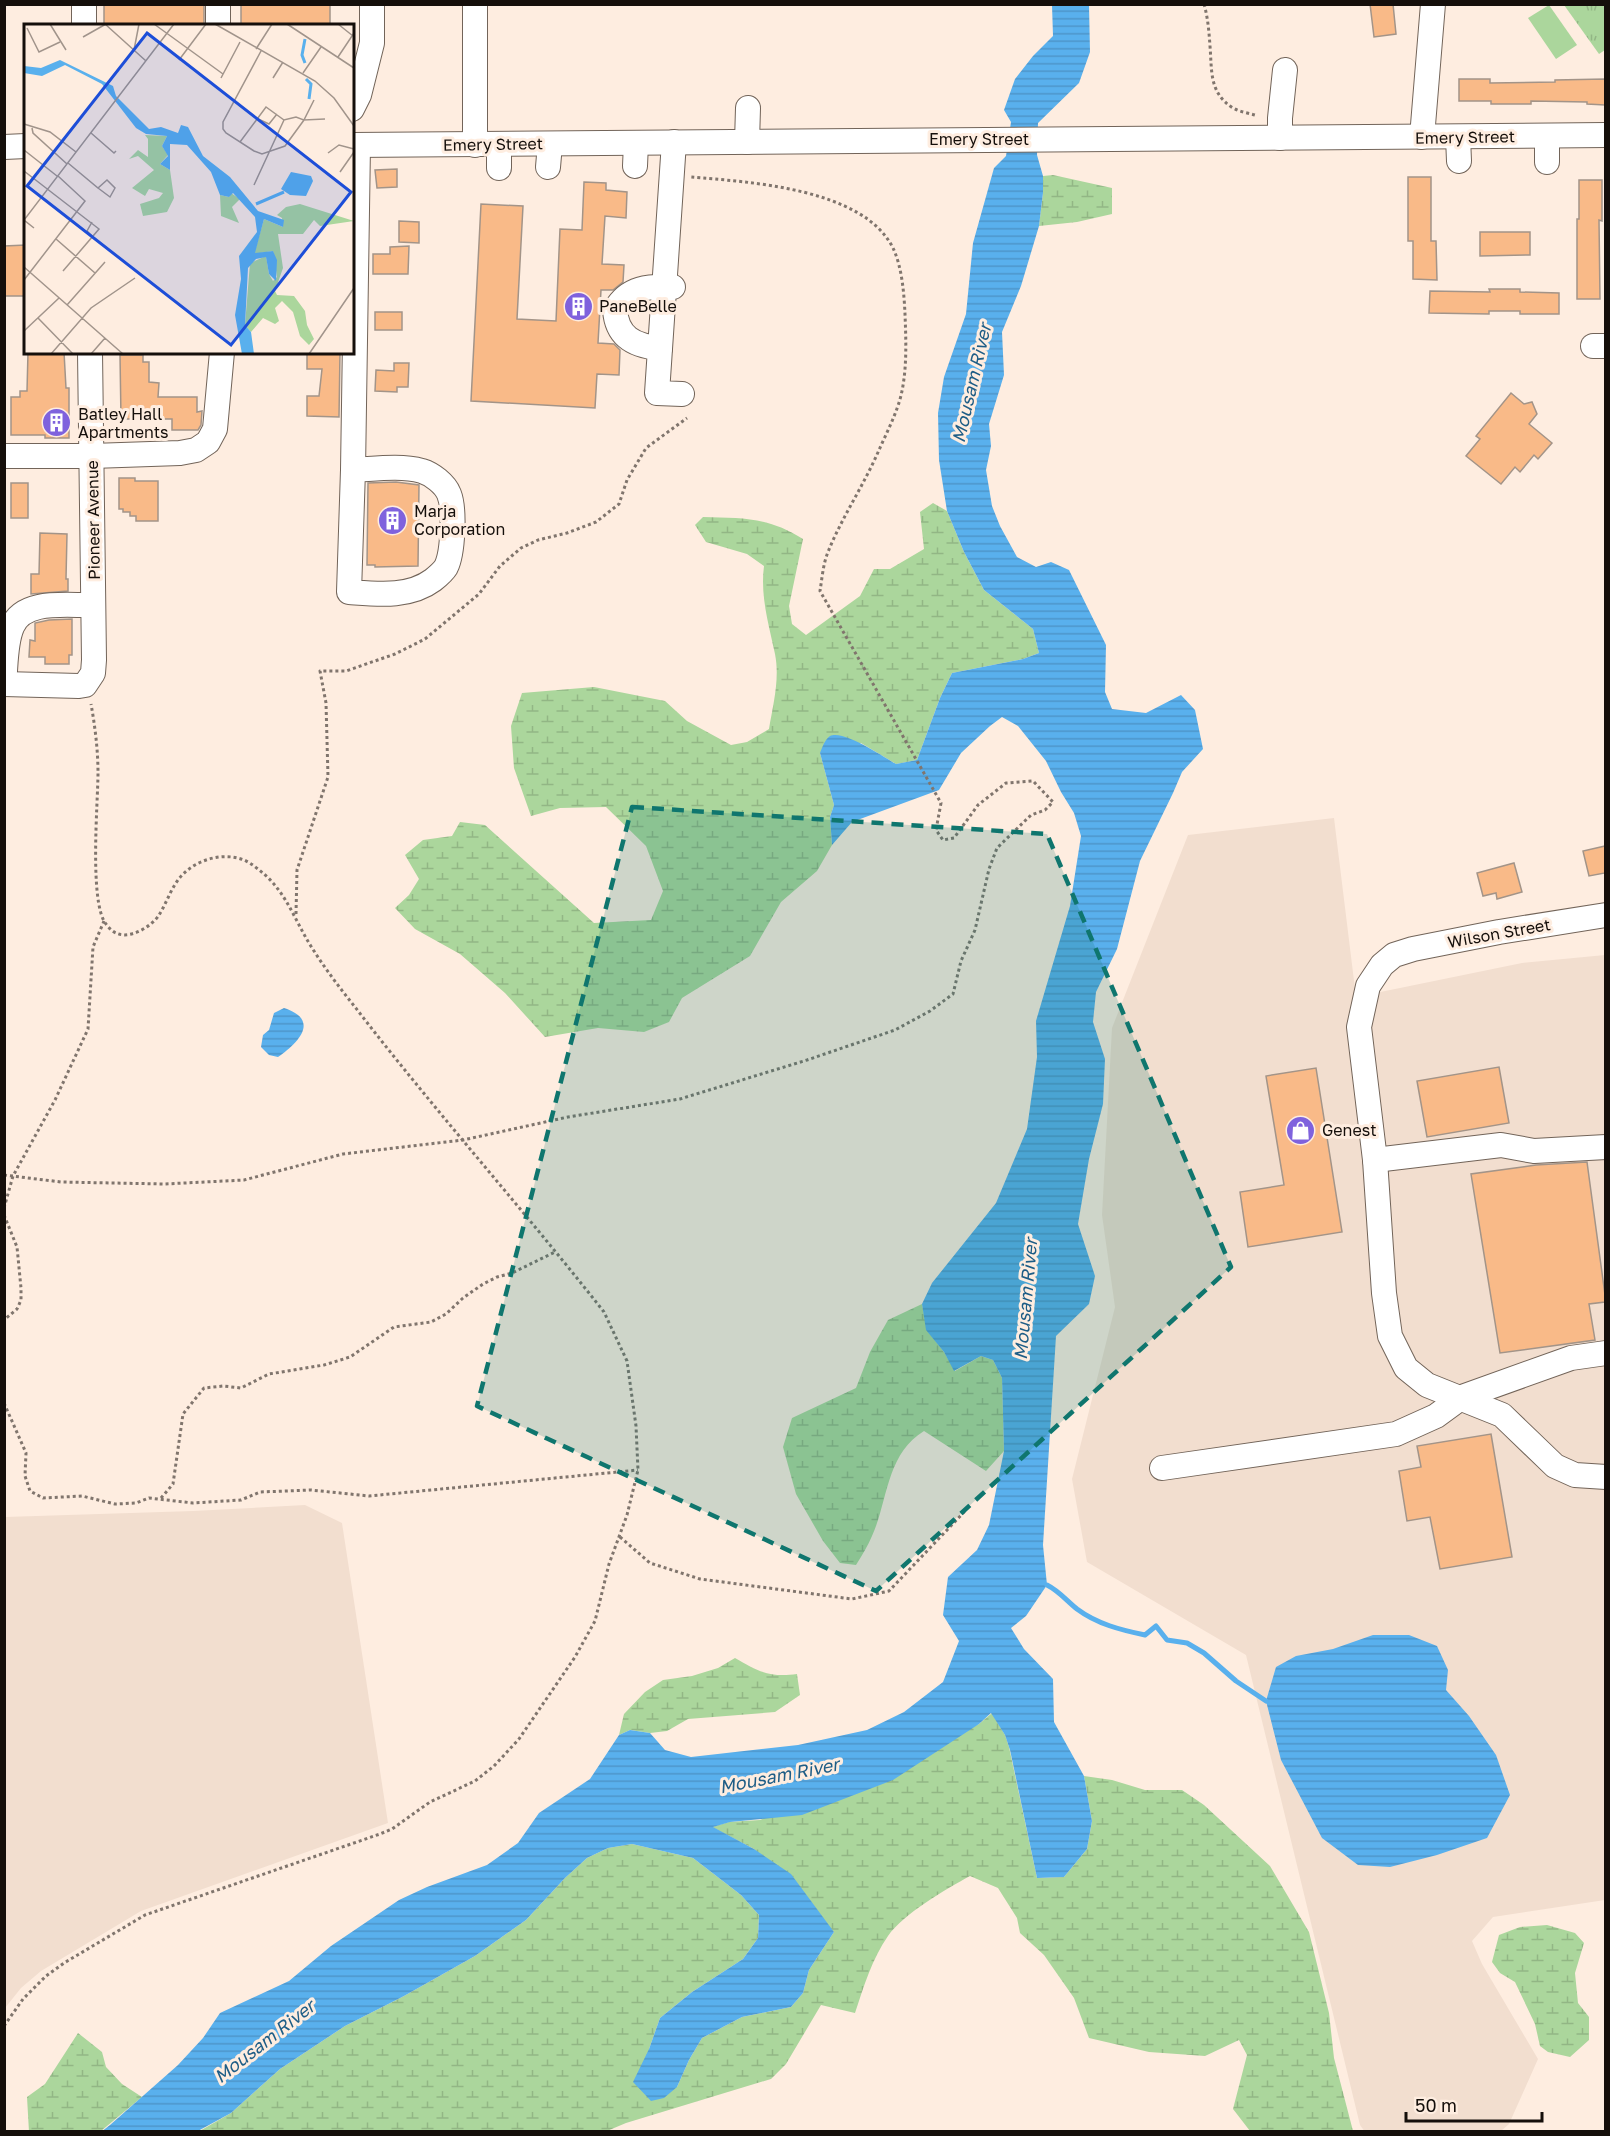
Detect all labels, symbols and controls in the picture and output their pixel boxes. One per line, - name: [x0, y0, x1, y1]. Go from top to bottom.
- inset map: [24, 24, 354, 354]
- street label: Emery Street: [1415, 126, 1515, 148]
- street label: Emery Street: [929, 129, 1029, 149]
- street label: Emery Street: [443, 133, 543, 155]
- building icon: PaneBelle: [562, 290, 594, 322]
- place label: PaneBelle: [599, 296, 677, 316]
- water label: Mousam River: [947, 318, 996, 445]
- place label: Batley Hall Apartments: [78, 404, 169, 442]
- building icon: Batley Hall Apartments: [41, 407, 73, 439]
- street label: Pioneer Avenue: [82, 460, 104, 580]
- place label: Marja Corporation: [414, 501, 505, 539]
- building icon: Marja Corporation: [377, 504, 409, 536]
- street label: Wilson Street: [1446, 914, 1552, 952]
- shop icon: Genest: [1285, 1114, 1317, 1146]
- place label: Genest: [1322, 1120, 1377, 1140]
- water label: Mousam River: [1009, 1235, 1042, 1361]
- water label: Mousam River: [717, 1752, 844, 1797]
- water label: Mousam River: [209, 1993, 321, 2087]
- scale bar: [1406, 2085, 1542, 2123]
- text: 50 m: [1415, 2094, 1457, 2116]

